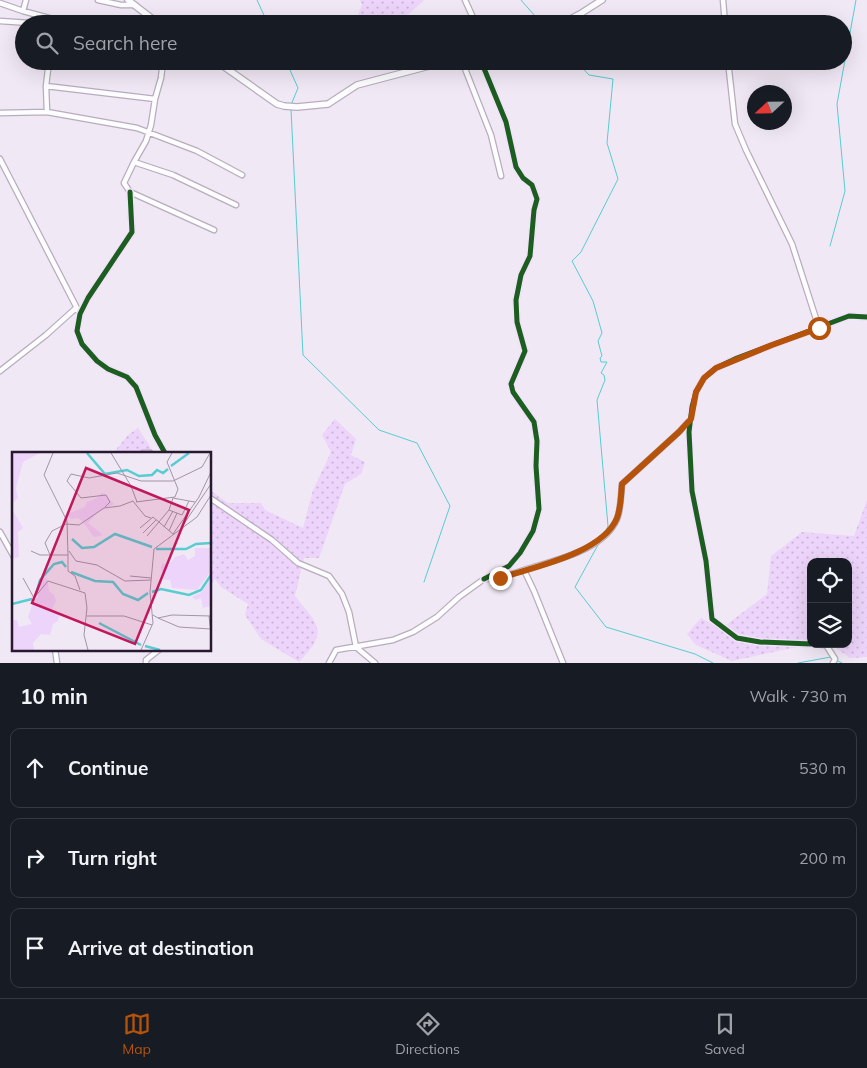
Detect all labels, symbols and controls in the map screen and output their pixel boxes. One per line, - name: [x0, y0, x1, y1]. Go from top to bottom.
- search box: [15, 15, 852, 70]
- icon: search: [33, 29, 61, 57]
- text: Search here: [73, 31, 177, 55]
- north arrow: [747, 85, 792, 130]
- route start: [808, 317, 831, 340]
- inset map: [12, 452, 211, 650]
- map controls: [807, 558, 852, 648]
- button: locate: [807, 558, 852, 603]
- route end: [489, 567, 512, 590]
- button: layers: [807, 603, 852, 648]
- text: 10 min: [20, 683, 88, 709]
- text: Walk · 730 m: [749, 686, 847, 706]
- icon: ahead: [21, 754, 49, 782]
- text: Continue: [68, 756, 148, 780]
- text: 530 m: [799, 758, 846, 778]
- icon: right: [21, 844, 49, 872]
- text: Turn right: [68, 846, 157, 870]
- text: 200 m: [799, 848, 846, 868]
- icon: arrive: [21, 934, 49, 962]
- text: Arrive at destination: [68, 936, 254, 960]
- tab: Map: [122, 1010, 151, 1058]
- tab: Directions: [395, 1010, 460, 1058]
- tab: Saved: [704, 1010, 745, 1058]

